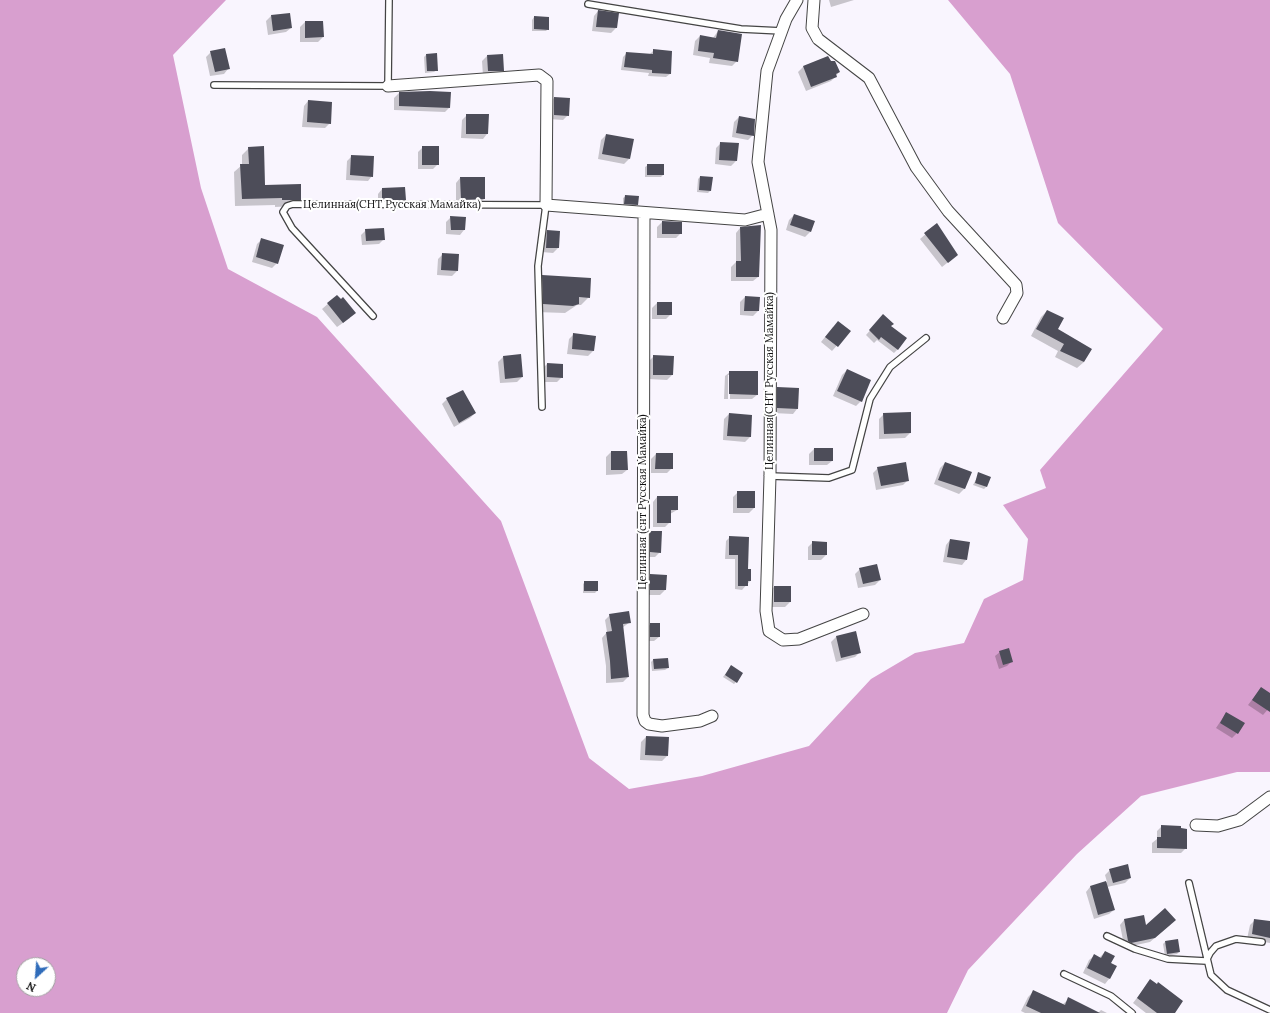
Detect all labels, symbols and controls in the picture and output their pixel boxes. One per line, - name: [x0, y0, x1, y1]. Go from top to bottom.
- street label: Целинная(СНТ Русская Мамайка): [303, 198, 481, 212]
- street label: Целинная(СНТ Русская Мамайка): [763, 292, 777, 470]
- street label: Целинная (снт Русская Мамайка): [636, 414, 650, 590]
- north arrow: [16, 957, 56, 997]
- text: N: [24, 979, 38, 995]

